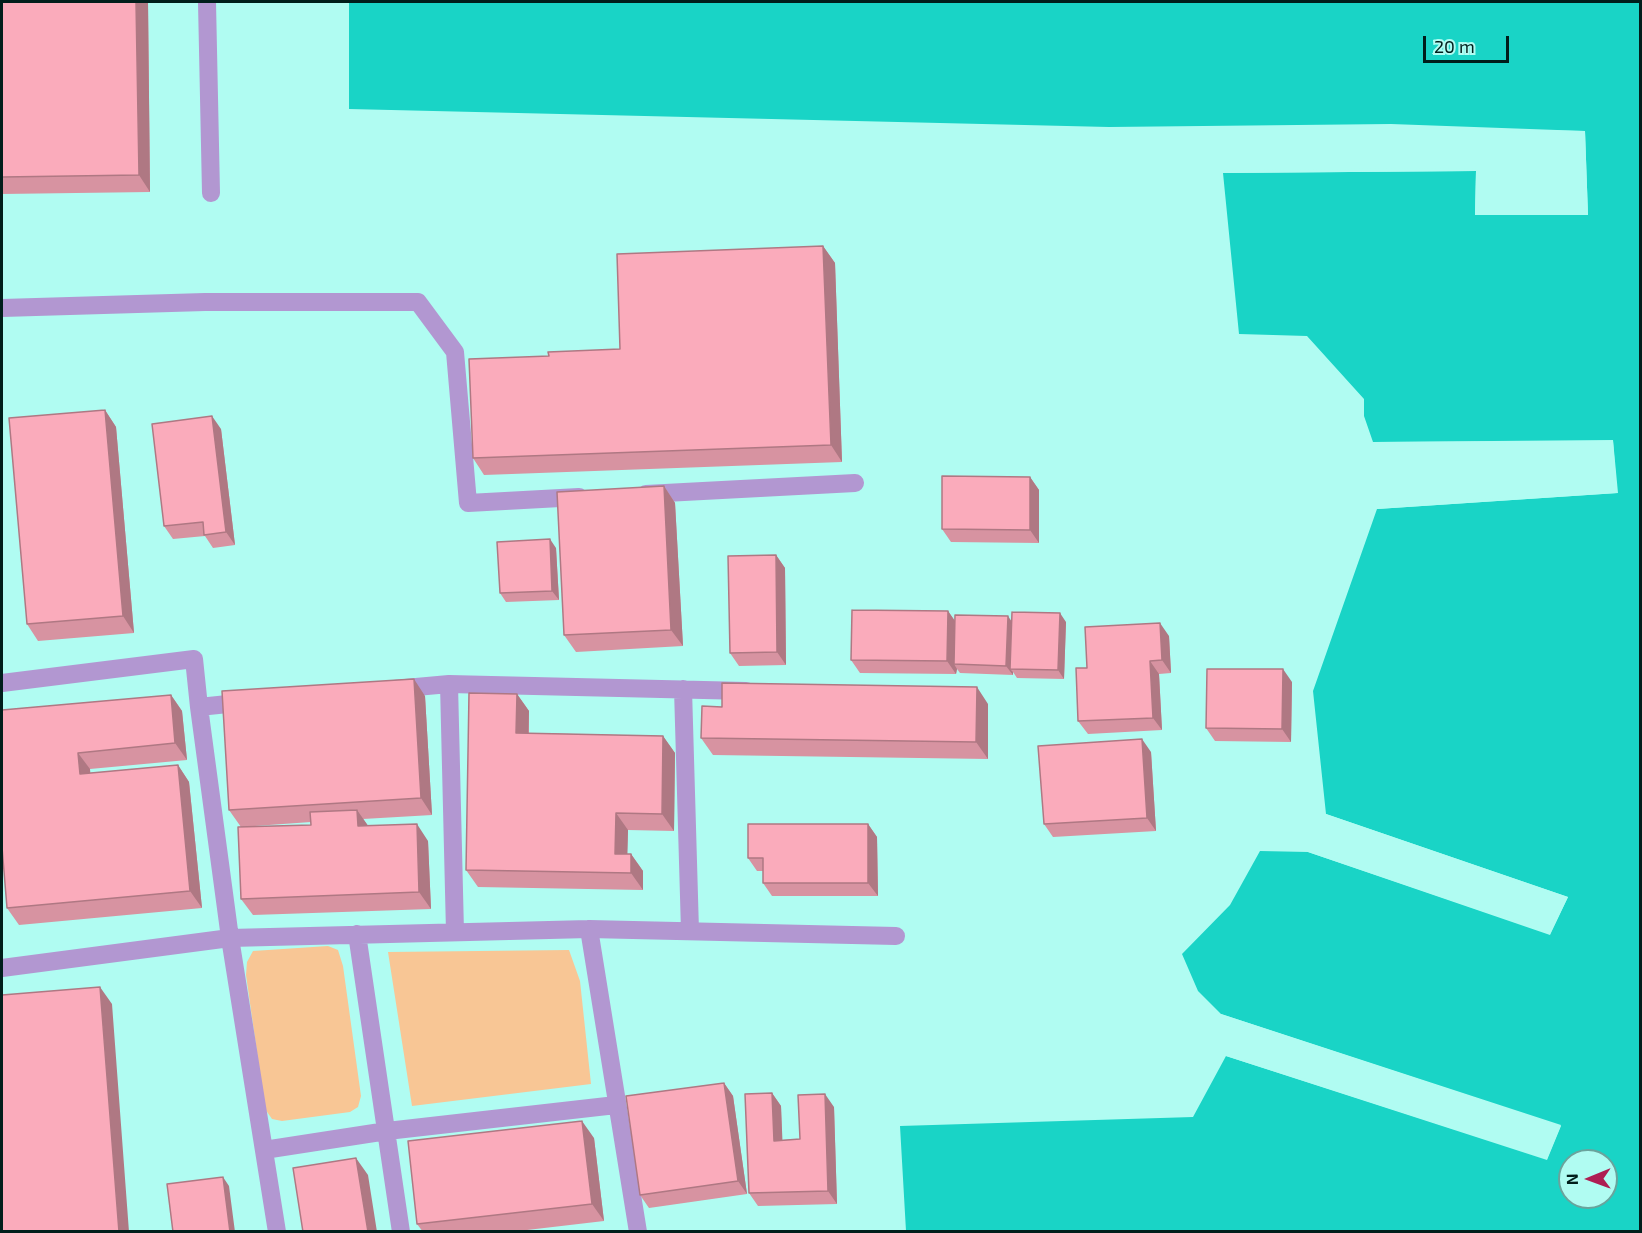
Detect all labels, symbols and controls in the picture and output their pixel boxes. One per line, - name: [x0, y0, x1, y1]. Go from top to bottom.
- scale bar: [1426, 24, 1512, 62]
- text: 20 m: [1434, 35, 1475, 57]
- north arrow: [1558, 1149, 1618, 1209]
- text: N: [1562, 1173, 1581, 1185]

